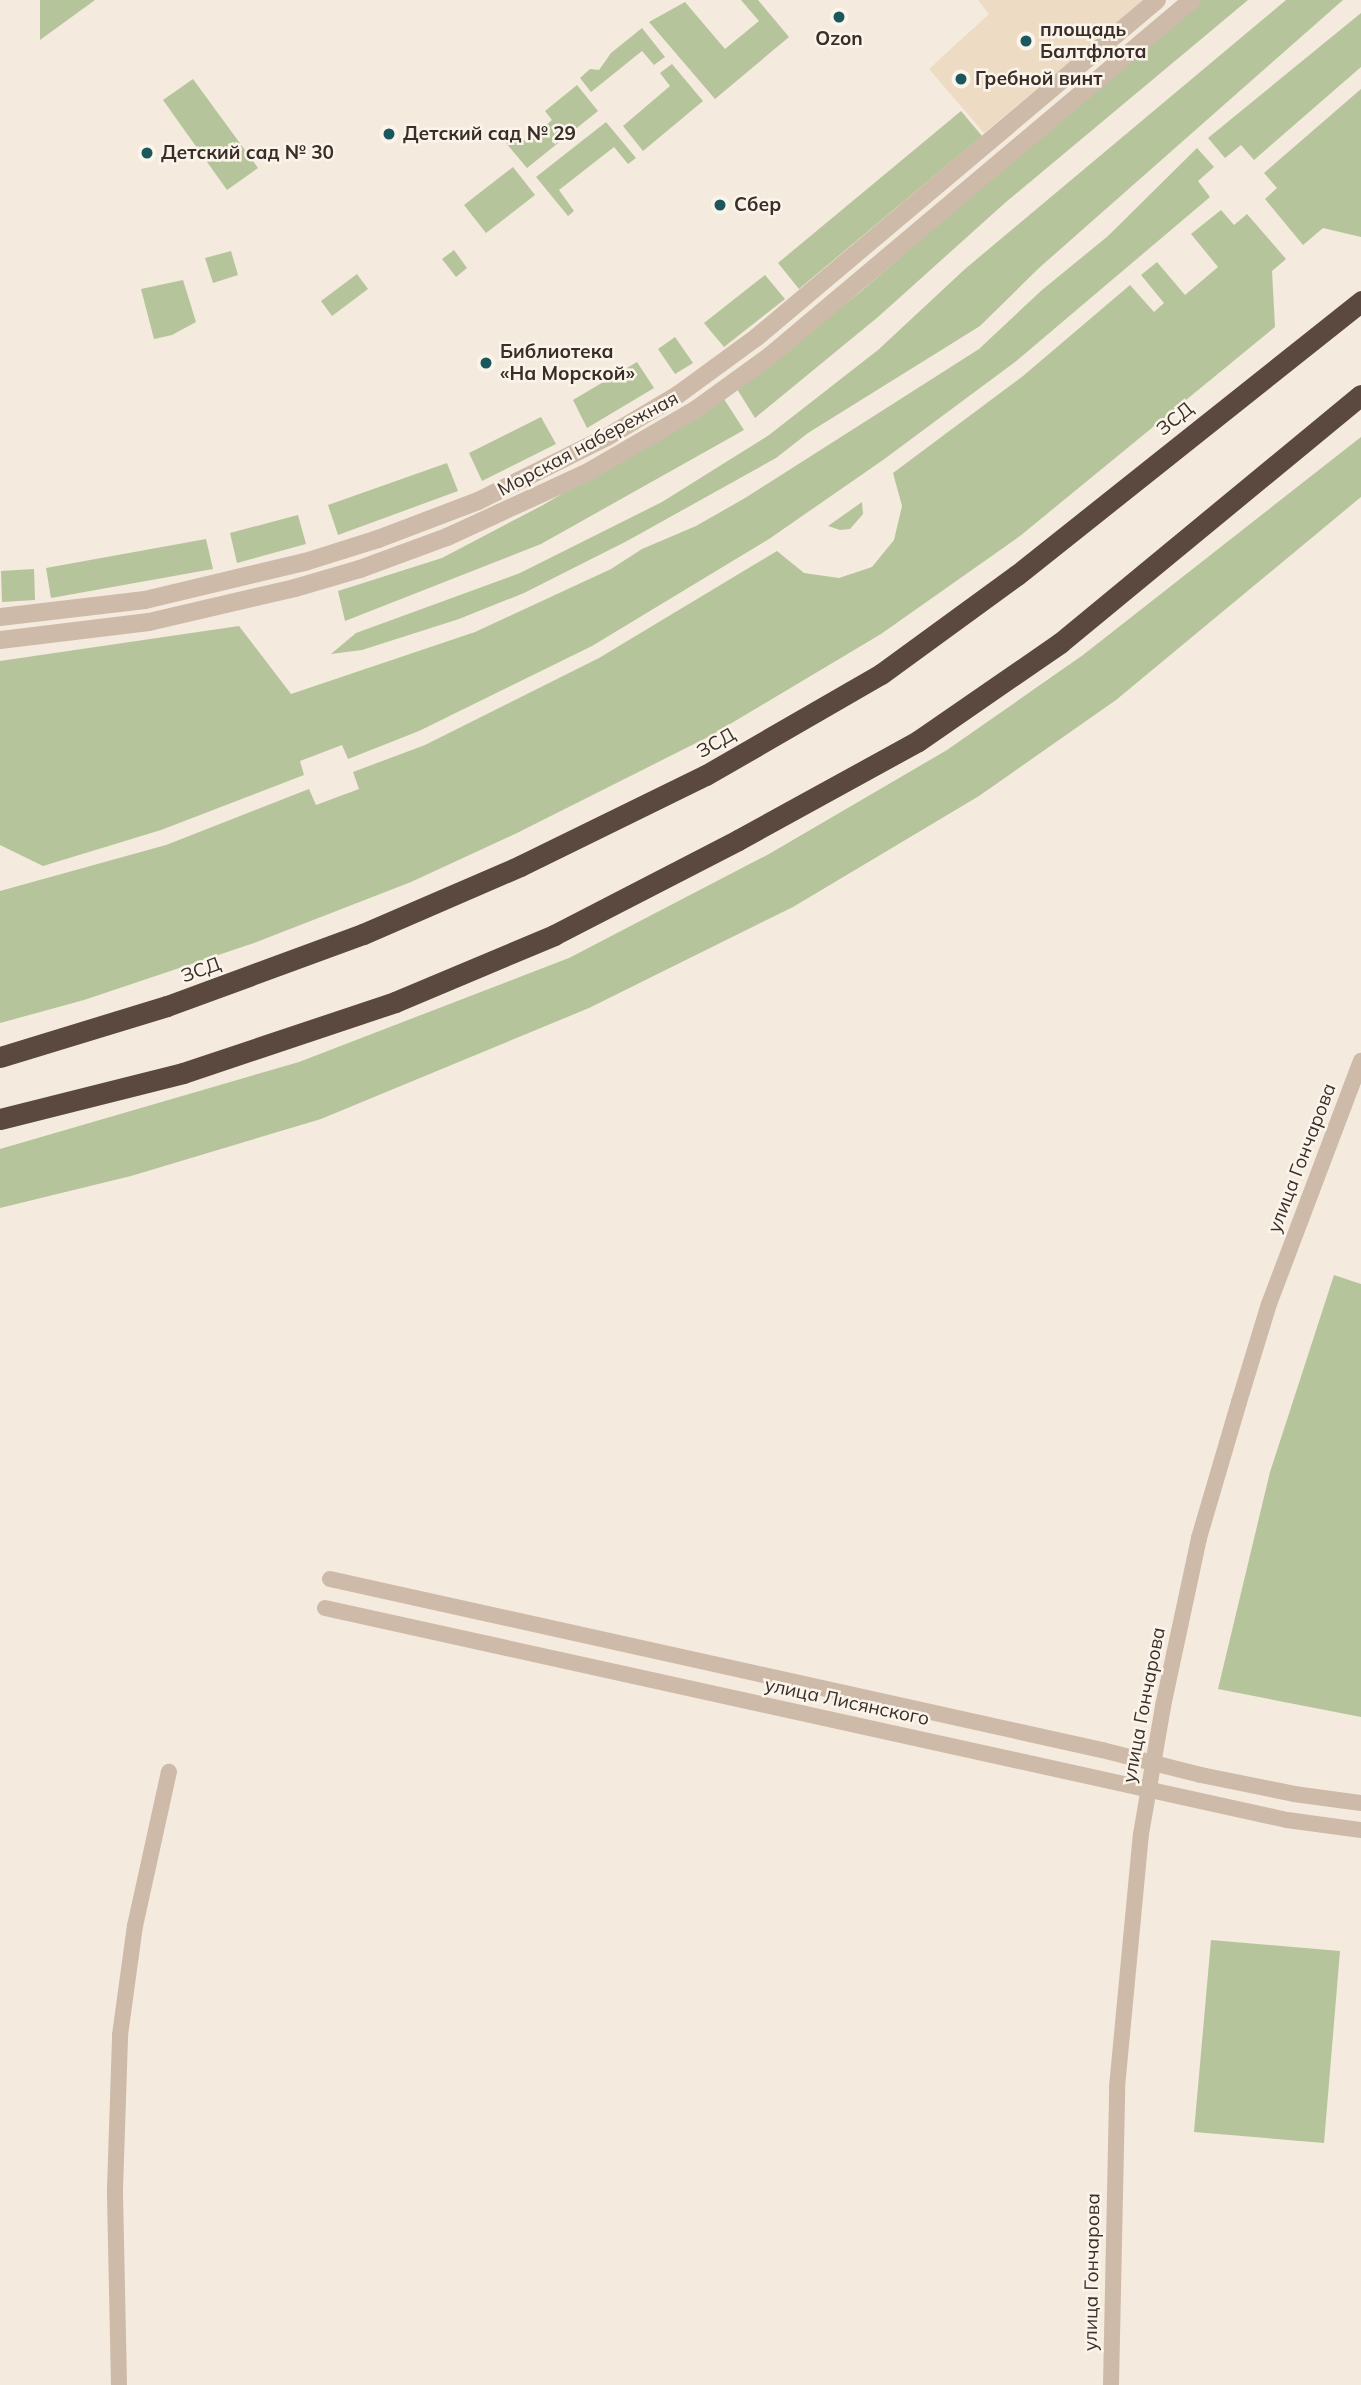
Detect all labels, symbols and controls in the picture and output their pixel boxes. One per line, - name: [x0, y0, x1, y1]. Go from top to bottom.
- marker: Ozon: [831, 9, 847, 25]
- place label: площадь Балтфлота: [1040, 19, 1147, 63]
- place label: Ozon: [815, 28, 863, 50]
- marker: площадь Балтфлота: [1018, 33, 1034, 49]
- place label: Гребной винт: [975, 68, 1102, 90]
- marker: Гребной винт: [953, 71, 969, 87]
- place label: Детский сад № 29: [403, 123, 576, 145]
- marker: Детский сад № 29: [381, 126, 397, 142]
- place label: Детский сад № 30: [161, 142, 334, 164]
- marker: Детский сад № 30: [139, 145, 155, 161]
- place label: Сбер: [734, 194, 781, 216]
- marker: Сбер: [712, 197, 728, 213]
- place label: Библиотека «На Морской»: [500, 341, 635, 385]
- marker: Библиотека «На Морской»: [478, 355, 494, 371]
- street label: Морская набережная: [494, 387, 682, 501]
- street label: ЗСД: [1152, 397, 1198, 441]
- street label: ЗСД: [693, 723, 739, 763]
- street label: ЗСД: [178, 952, 224, 988]
- street label: улица Гончарова: [1263, 1080, 1341, 1236]
- street label: улица Гончарова: [1118, 1625, 1170, 1785]
- street label: улица Лисянского: [763, 1673, 931, 1731]
- street label: улица Гончарова: [1079, 2193, 1105, 2351]

